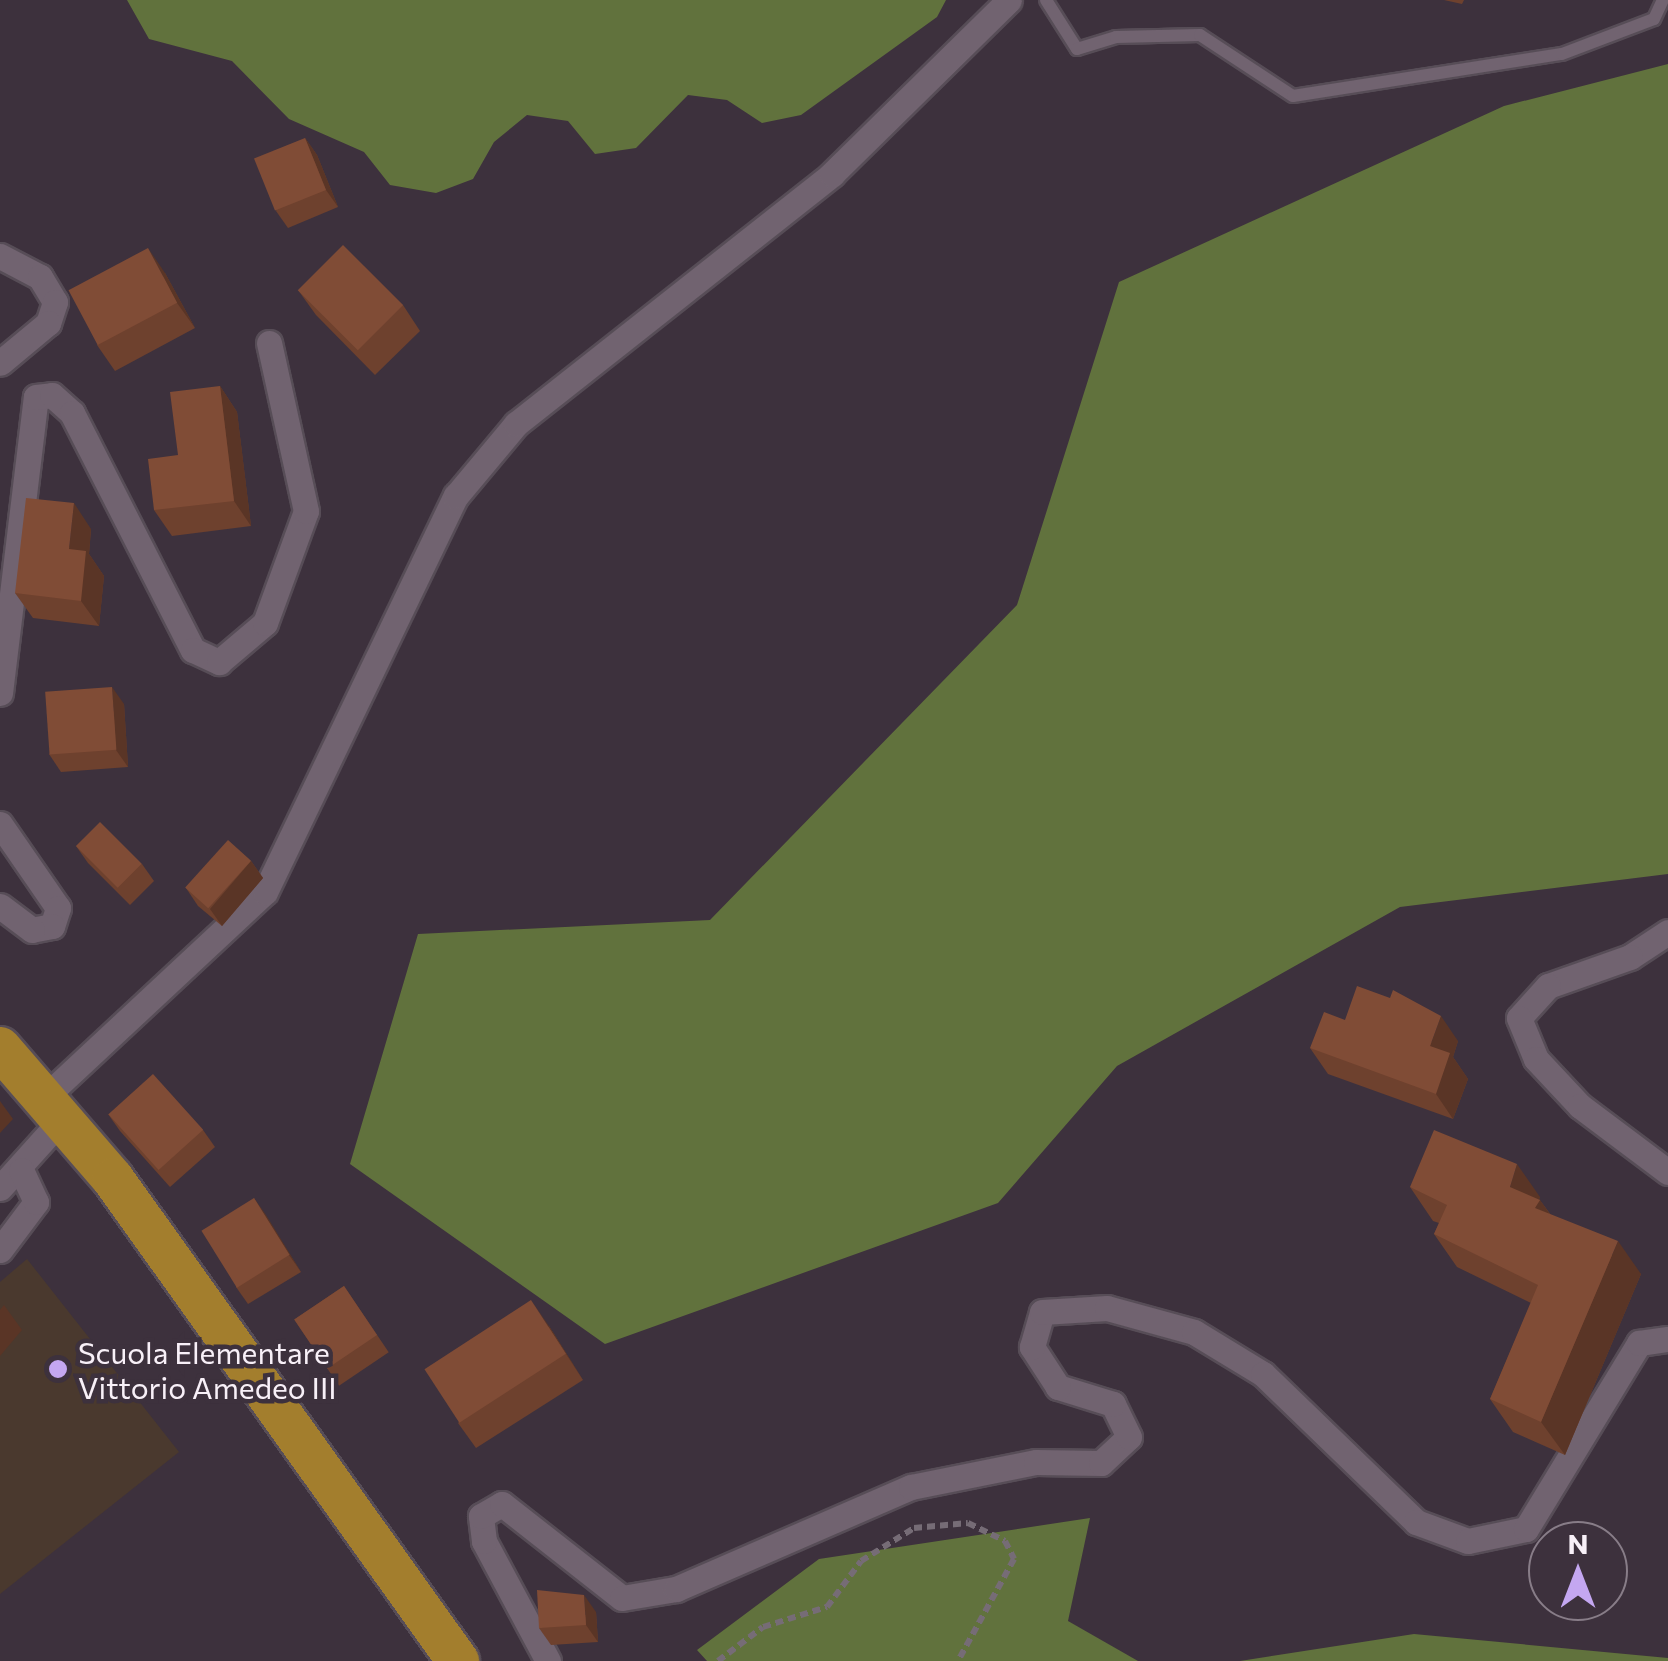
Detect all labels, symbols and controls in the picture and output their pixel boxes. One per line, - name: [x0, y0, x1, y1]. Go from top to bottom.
- place label: Scuola Elementare Vittorio Amedeo III: [78, 1334, 337, 1404]
- marker: Scuola Elementare Vittorio Amedeo III: [47, 1358, 69, 1380]
- north arrow: [1528, 1521, 1628, 1621]
- text: N: [1568, 1526, 1589, 1560]

